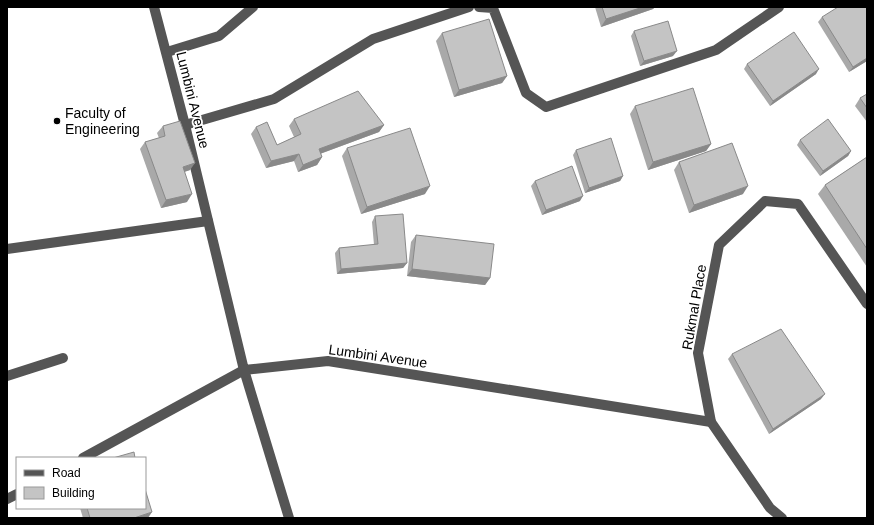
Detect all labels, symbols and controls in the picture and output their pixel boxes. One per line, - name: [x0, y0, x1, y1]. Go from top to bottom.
- street label: Lumbini Avenue: [173, 50, 213, 150]
- place label: Faculty of Engineering: [65, 105, 140, 137]
- marker: Faculty of Engineering: [52, 116, 62, 126]
- street label: Rukmal Place: [679, 263, 709, 351]
- street label: Lumbini Avenue: [328, 341, 429, 371]
- legend: [16, 457, 146, 509]
- text: Road: [52, 466, 81, 480]
- text: Building: [52, 486, 95, 500]

